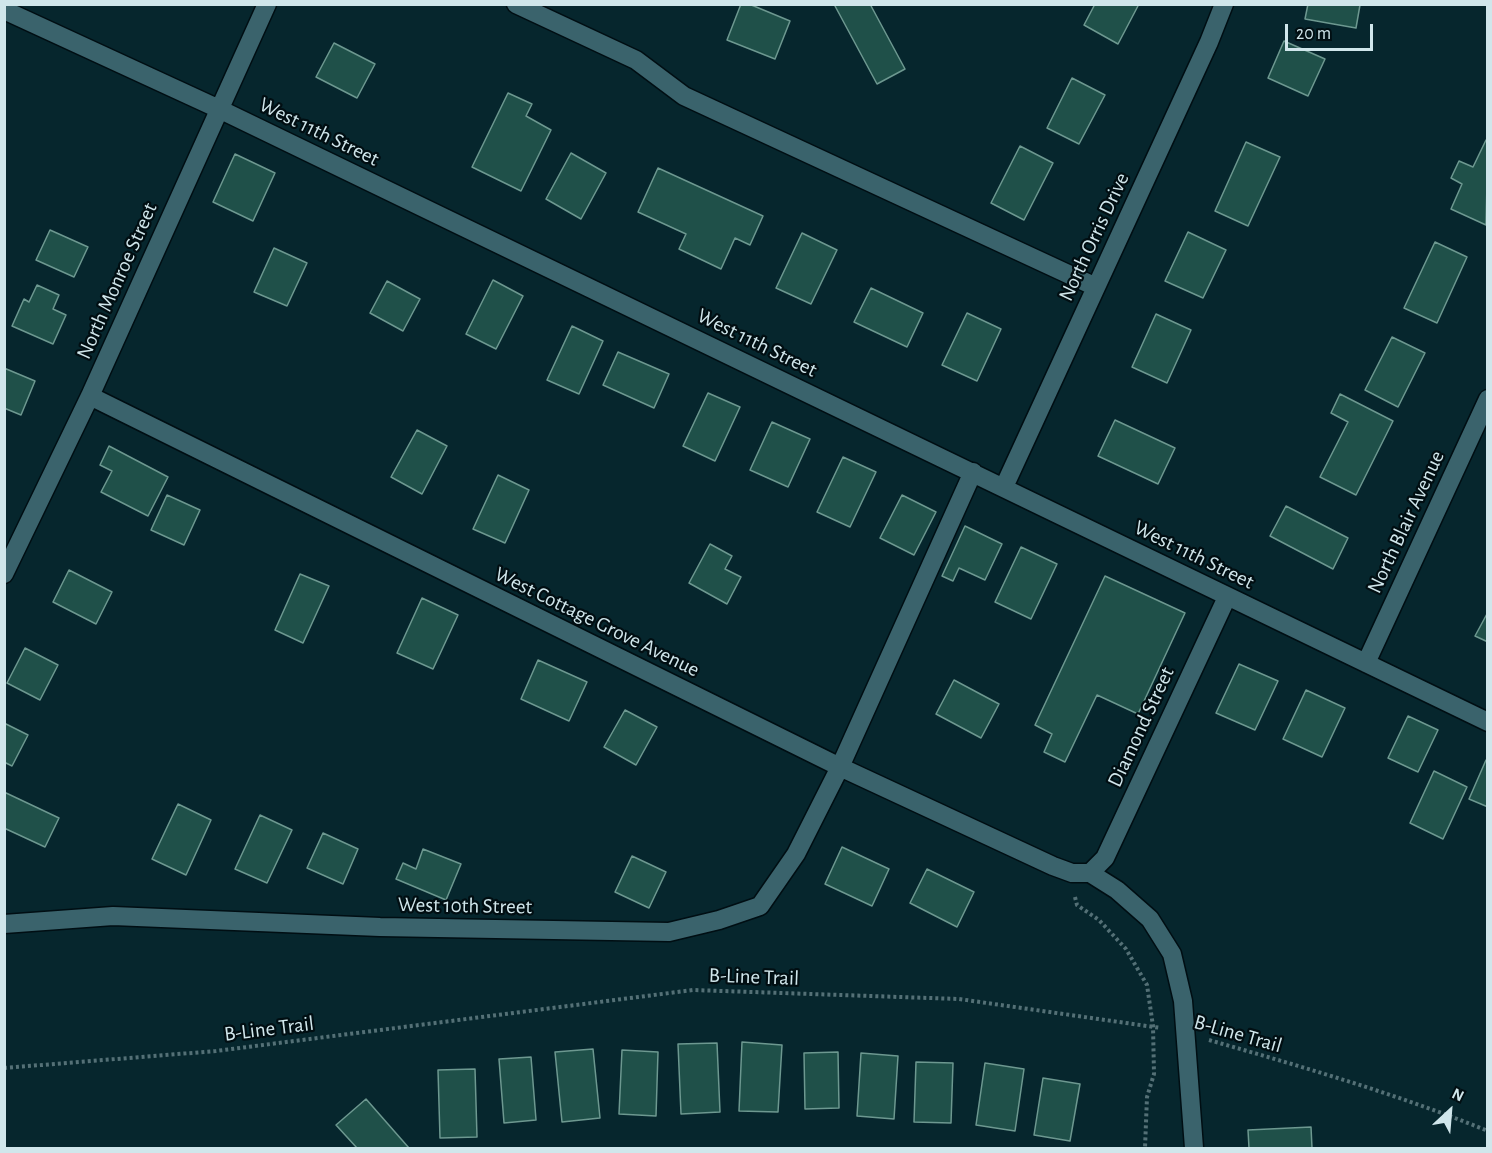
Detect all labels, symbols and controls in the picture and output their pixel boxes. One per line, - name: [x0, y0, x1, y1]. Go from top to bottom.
- scale bar: [1288, 12, 1376, 50]
- text: 20 m: [1296, 25, 1331, 43]
- street label: West 11th Street: [255, 92, 383, 172]
- street label: North Orris Drive: [1053, 169, 1135, 305]
- street label: North Monroe Street: [71, 199, 163, 363]
- street label: West 11th Street: [693, 303, 821, 383]
- street label: North Blair Avenue: [1362, 447, 1450, 597]
- street label: West 11th Street: [1130, 515, 1258, 595]
- street label: West Cottage Grove Avenue: [491, 561, 703, 683]
- street label: Diamond Street: [1102, 663, 1180, 791]
- street label: West 10th Street: [398, 892, 532, 920]
- street label: B-Line Trail: [708, 963, 800, 991]
- street label: B-Line Trail: [1191, 1009, 1285, 1059]
- street label: B-Line Trail: [223, 1011, 315, 1047]
- north arrow: [1420, 1081, 1480, 1141]
- text: N: [1449, 1085, 1466, 1104]

